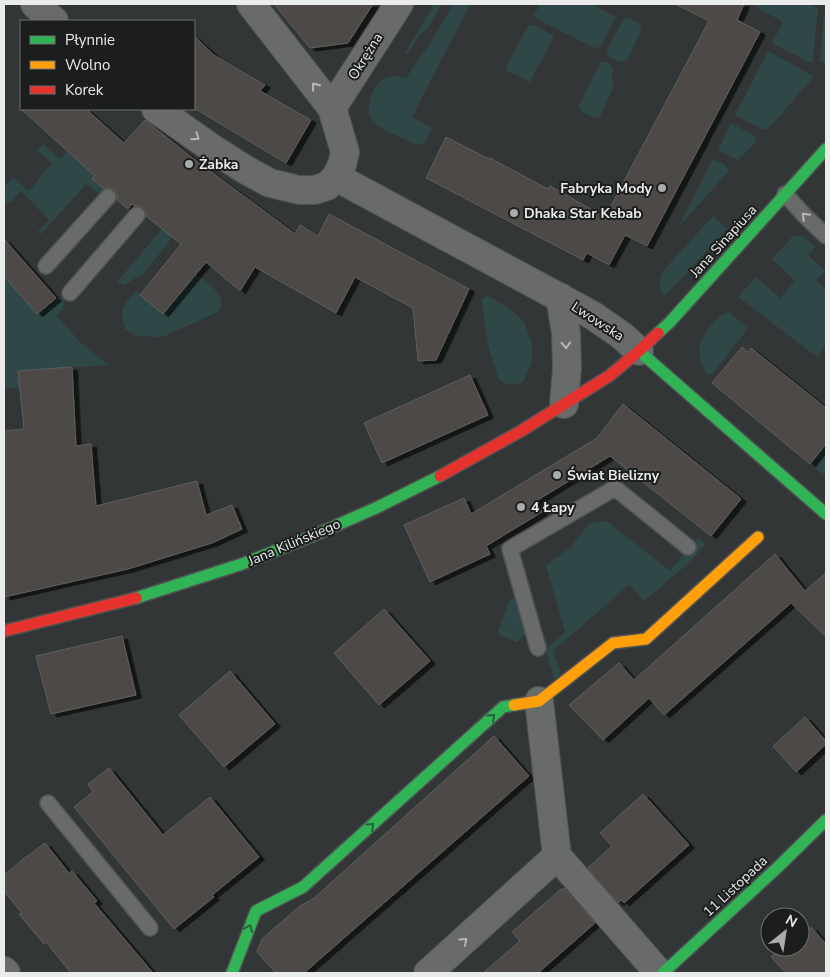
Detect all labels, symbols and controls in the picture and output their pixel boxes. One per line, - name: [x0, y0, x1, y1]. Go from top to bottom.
- legend: [20, 20, 195, 110]
- street label: Okrężna: [344, 29, 387, 83]
- text: Płynnie: [65, 30, 115, 50]
- text: Wolno: [65, 55, 110, 75]
- text: Korek: [65, 80, 104, 100]
- one-way arrow: [312, 83, 320, 92]
- one-way arrow: [190, 131, 199, 140]
- place label: Żabka: [199, 155, 238, 174]
- marker: Żabka: [183, 158, 195, 170]
- place label: Fabryka Mody: [560, 179, 653, 198]
- marker: Fabryka Mody: [656, 182, 668, 194]
- street label: Jana Sinapiusa: [685, 201, 761, 282]
- place label: Dhaka Star Kebab: [524, 204, 642, 223]
- marker: Dhaka Star Kebab: [508, 207, 520, 219]
- one-way arrow: [802, 212, 811, 221]
- street label: Lwowska: [568, 297, 628, 345]
- one-way arrow: [561, 342, 572, 350]
- place label: Świat Bielizny: [567, 466, 660, 485]
- marker: Świat Bielizny: [551, 469, 563, 481]
- place label: 4 Łapy: [531, 498, 575, 517]
- marker: 4 Łapy: [515, 501, 527, 513]
- street label: Jana Kilińskiego: [244, 514, 344, 571]
- one-way arrow: [487, 714, 496, 723]
- one-way arrow: [366, 823, 375, 832]
- street label: 11 Listopada: [699, 852, 772, 921]
- north arrow: [760, 907, 810, 957]
- text: N: [782, 910, 801, 932]
- one-way arrow: [243, 924, 253, 933]
- one-way arrow: [458, 937, 467, 946]

